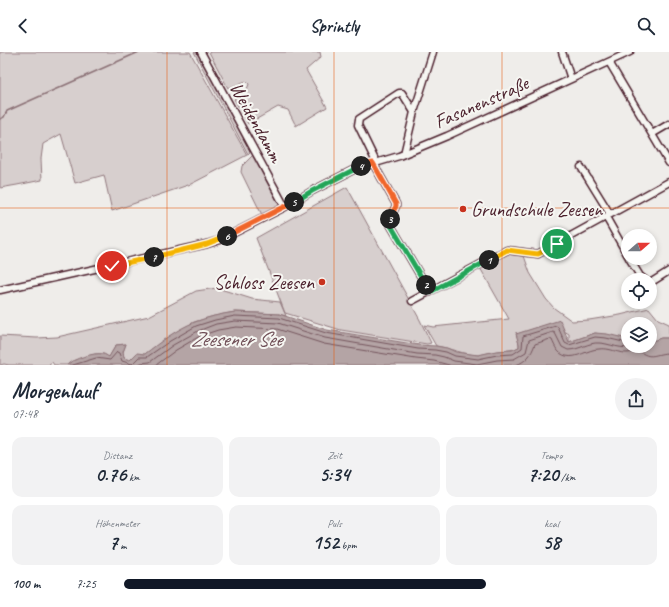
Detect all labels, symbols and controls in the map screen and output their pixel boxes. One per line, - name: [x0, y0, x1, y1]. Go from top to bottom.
- icon: back: [12, 15, 34, 37]
- text: Sprintly: [310, 15, 359, 37]
- icon: search: [635, 15, 657, 37]
- street label: Fasanenstraße: [430, 70, 534, 134]
- street label: Weidendamm: [224, 78, 290, 168]
- pin: 4: [351, 156, 371, 176]
- text: 4: [359, 159, 363, 173]
- pin: 5: [284, 192, 304, 212]
- text: 5: [292, 195, 296, 209]
- place label: Grundschule Zeesen: [471, 197, 603, 222]
- marker: Grundschule Zeesen: [458, 204, 468, 214]
- pin: 3: [380, 209, 400, 229]
- text: 3: [388, 212, 392, 226]
- pin: 6: [217, 226, 237, 246]
- pin: [540, 227, 574, 261]
- text: 6: [224, 229, 230, 243]
- north arrow: [621, 229, 657, 265]
- map controls: [621, 229, 657, 353]
- icon: arrive: [546, 233, 568, 255]
- pin: 7: [144, 247, 164, 267]
- pin: [95, 249, 129, 283]
- text: 7: [152, 250, 156, 264]
- pin: 1: [479, 250, 499, 270]
- text: 1: [487, 253, 491, 267]
- icon: check: [101, 255, 123, 277]
- place label: Schloss Zeesen: [214, 270, 315, 295]
- button: locate: [621, 273, 657, 309]
- pin: 2: [416, 275, 436, 295]
- marker: Schloss Zeesen: [317, 277, 327, 287]
- text: 2: [424, 278, 428, 292]
- button: layers: [621, 317, 657, 353]
- water label: Zeesener See: [191, 326, 284, 352]
- text: Morgenlauf: [12, 377, 97, 405]
- button: share: [615, 378, 657, 420]
- text: 07:48: [12, 406, 38, 422]
- text: Distanz: [103, 448, 132, 462]
- text: Zeit: [327, 448, 342, 462]
- text: Tempo: [541, 448, 562, 462]
- text: 0.76: [95, 462, 126, 487]
- text: 5:34: [319, 462, 350, 487]
- text: 7:20: [528, 462, 558, 487]
- text: km: [126, 470, 140, 484]
- text: /km: [558, 470, 575, 484]
- text: Höhenmeter: [95, 516, 140, 530]
- text: Puls: [327, 516, 342, 530]
- text: kcal: [544, 516, 559, 530]
- text: 7: [109, 530, 118, 555]
- text: 152: [312, 530, 339, 555]
- text: 58: [543, 530, 560, 555]
- text: m: [118, 538, 126, 552]
- text: bpm: [339, 538, 357, 552]
- text: 100 m: [12, 576, 40, 592]
- text: 7:25: [76, 576, 96, 592]

